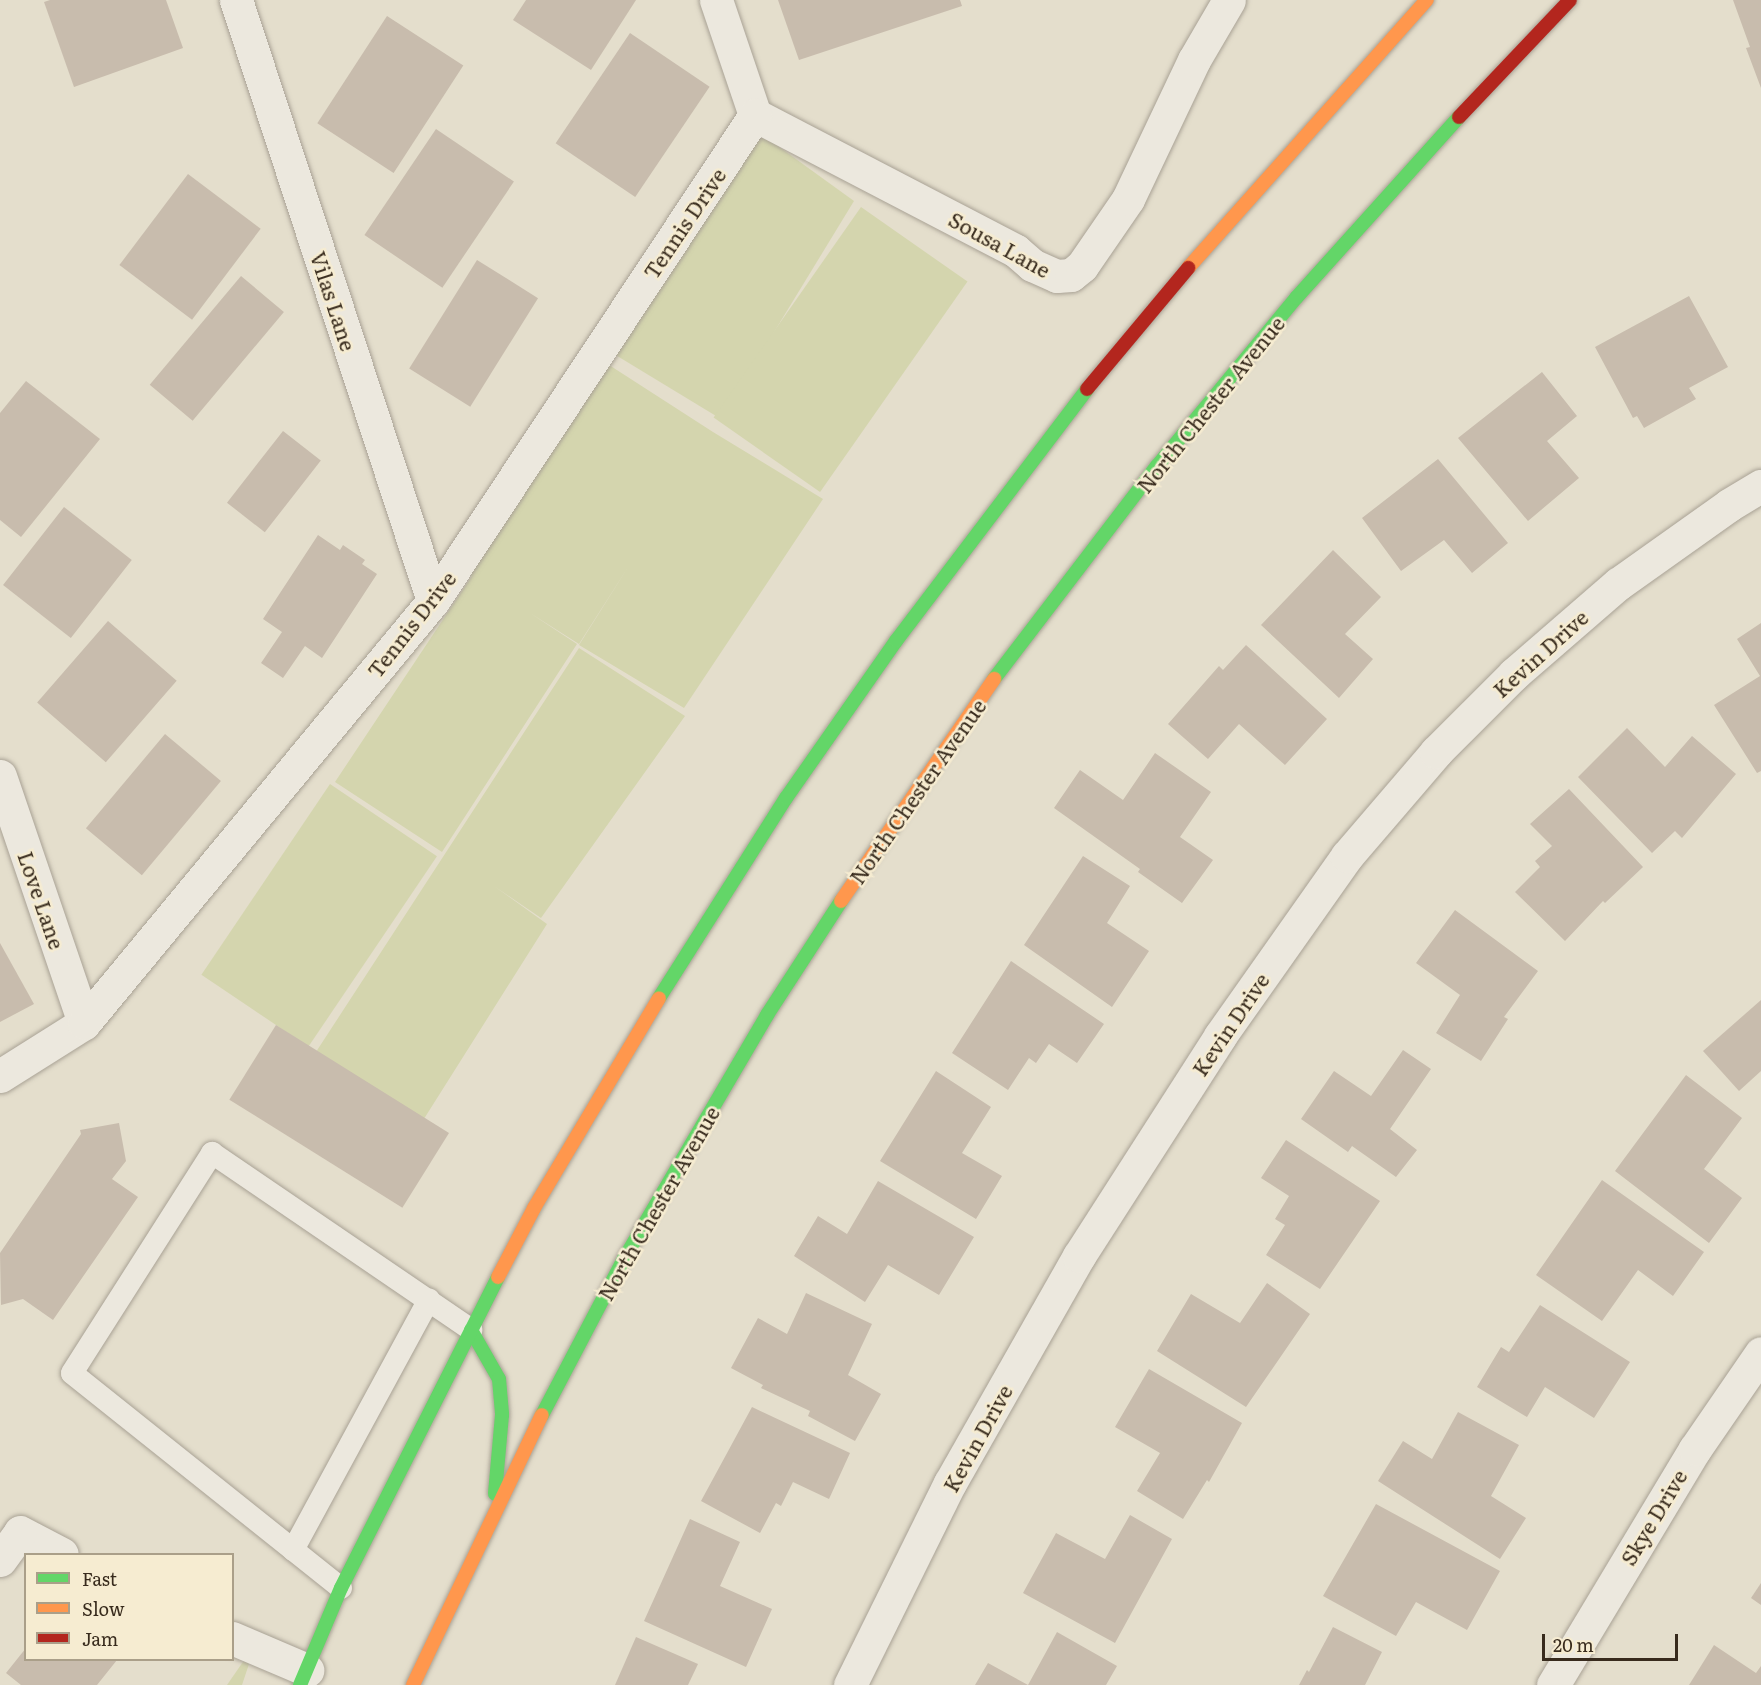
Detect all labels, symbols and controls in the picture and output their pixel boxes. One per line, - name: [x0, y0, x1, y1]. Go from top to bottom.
- street label: Tennis Drive: [638, 163, 730, 283]
- street label: Sousa Lane: [945, 206, 1055, 282]
- street label: Vilas Lane: [306, 248, 362, 354]
- street label: North Chester Avenue: [1131, 311, 1289, 497]
- street label: Tennis Drive: [362, 566, 460, 682]
- street label: Kevin Drive: [1487, 604, 1593, 702]
- street label: North Chester Avenue: [844, 694, 990, 888]
- street label: Love Lane: [14, 848, 70, 952]
- street label: Kevin Drive: [1186, 968, 1274, 1080]
- street label: North Chester Avenue: [592, 1101, 724, 1305]
- street label: Kevin Drive: [937, 1380, 1017, 1496]
- street label: Skye Drive: [1615, 1465, 1691, 1569]
- legend: [24, 1553, 234, 1661]
- text: Fast: [82, 1565, 117, 1592]
- text: Slow: [82, 1595, 124, 1622]
- scale bar: [1545, 1622, 1682, 1660]
- text: Jam: [82, 1625, 118, 1652]
- text: 20 m: [1553, 1631, 1594, 1658]

